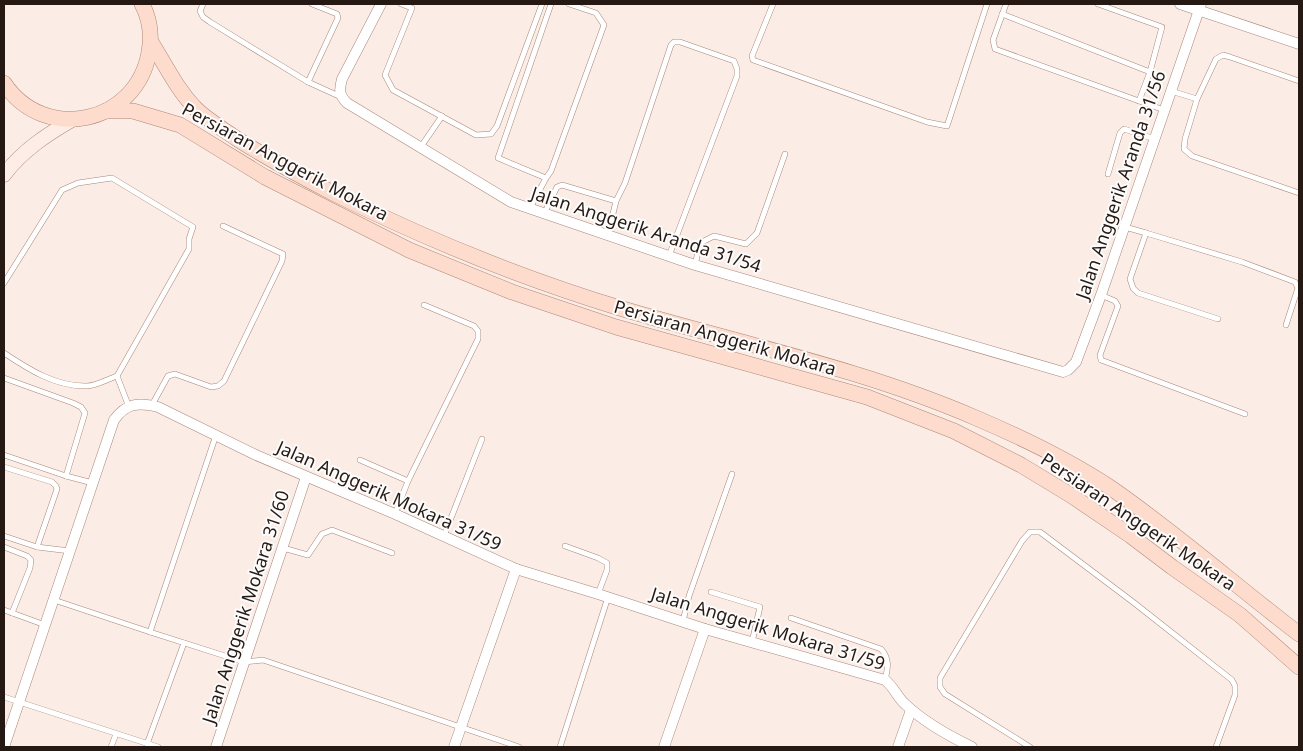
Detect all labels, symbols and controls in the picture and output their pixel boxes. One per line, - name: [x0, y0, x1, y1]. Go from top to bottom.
- street label: Jalan Anggerik Aranda 31/56: [1069, 67, 1171, 304]
- street label: Persiaran Anggerik Mokara: [178, 96, 393, 226]
- street label: Jalan Anggerik Aranda 31/54: [526, 180, 764, 278]
- street label: Persiaran Anggerik Mokara: [611, 294, 839, 380]
- street label: Jalan Anggerik Mokara 31/59: [271, 434, 506, 556]
- street label: Persiaran Anggerik Mokara: [1036, 447, 1241, 595]
- street label: Jalan Anggerik Mokara 31/60: [195, 487, 294, 728]
- street label: Jalan Anggerik Mokara 31/59: [646, 580, 888, 675]

